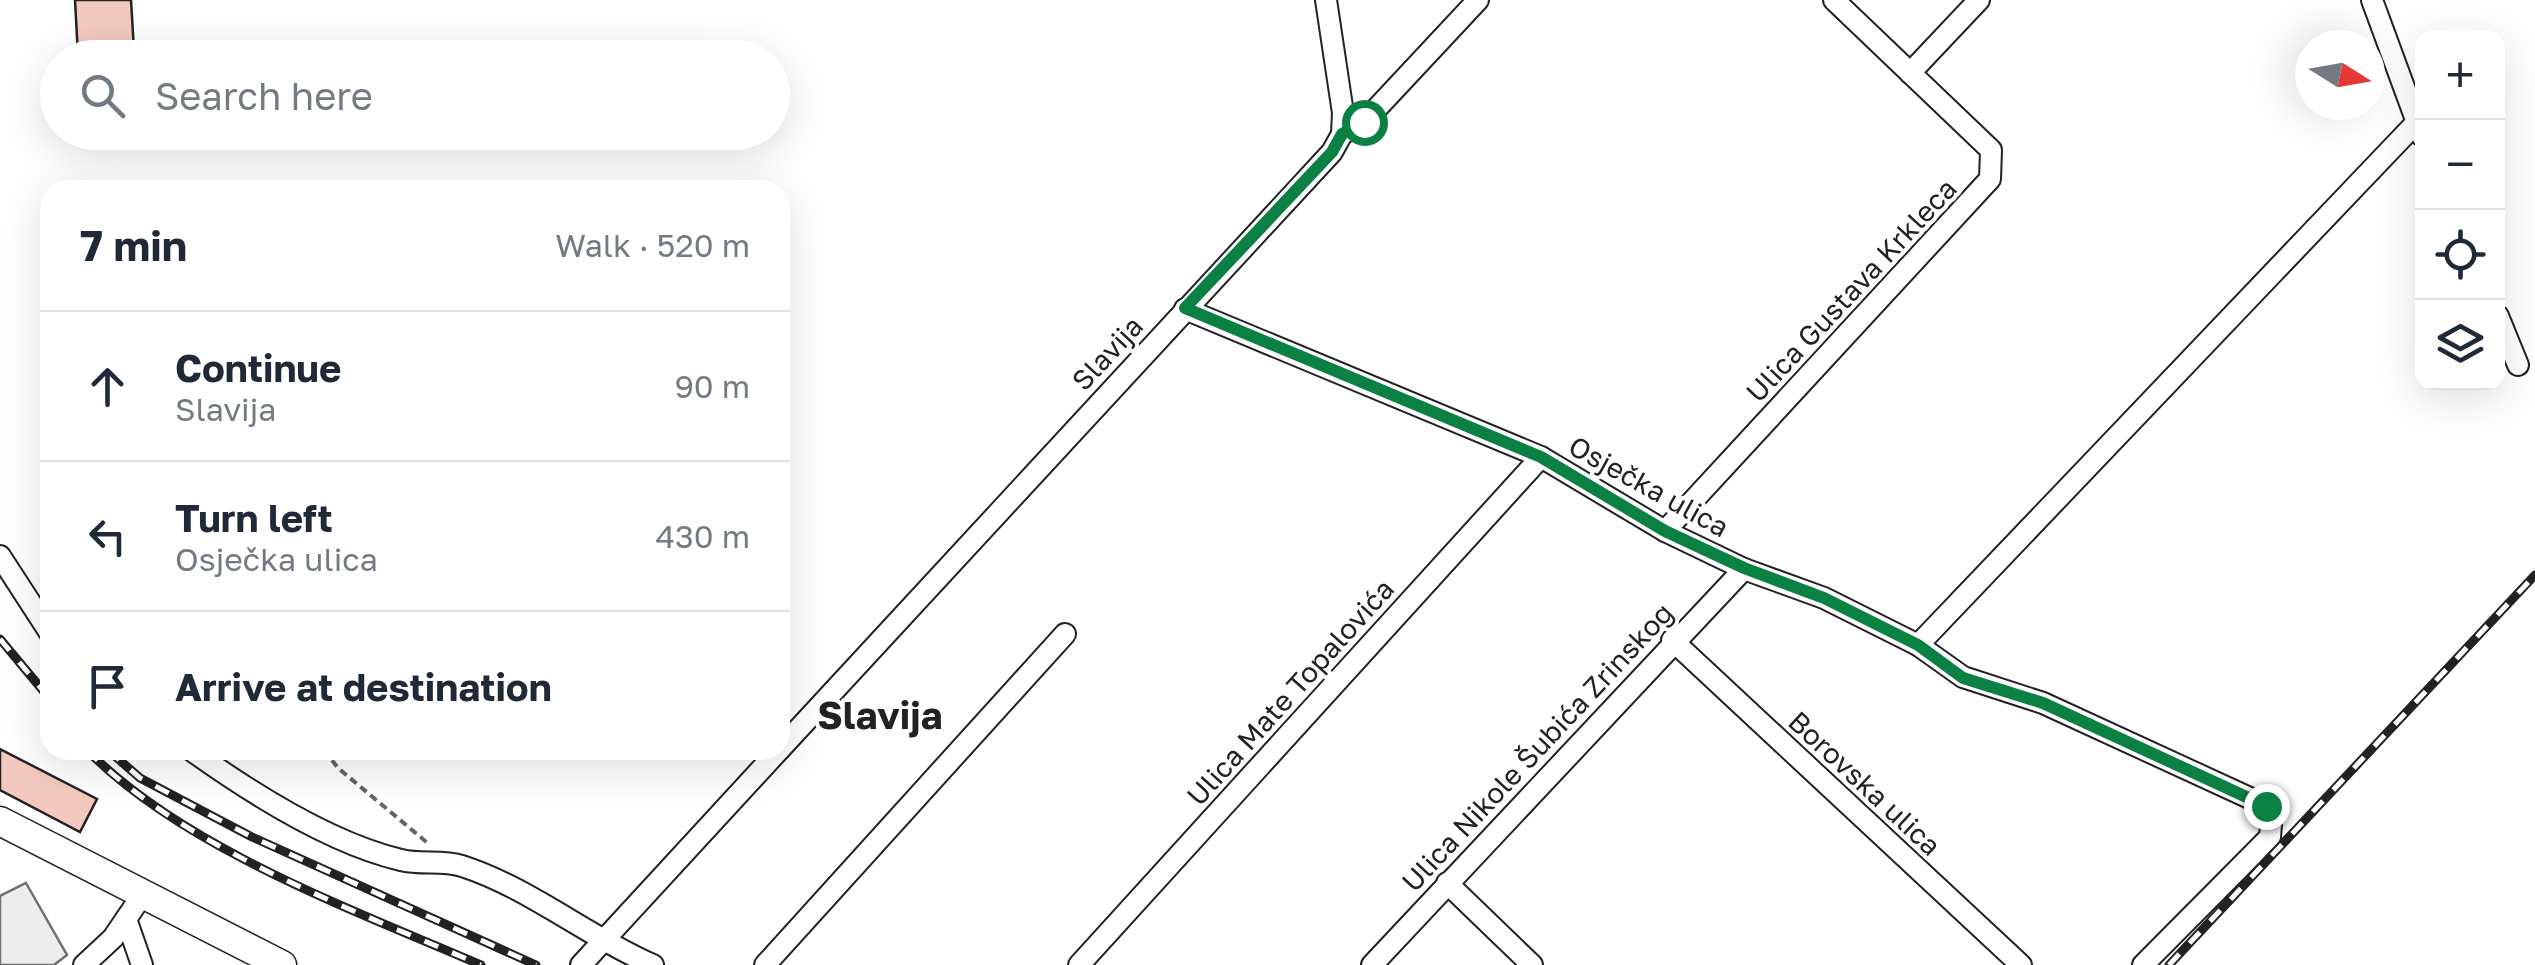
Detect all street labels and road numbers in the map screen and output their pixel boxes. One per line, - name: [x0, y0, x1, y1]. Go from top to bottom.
- street label: Ulica Gustava Krkleca: [1739, 172, 1963, 408]
- street label: Slavija: [1065, 309, 1149, 397]
- street label: Osječka ulica: [1563, 429, 1735, 543]
- street label: Ulica Mate Topalovića: [1180, 572, 1400, 812]
- street label: Ulica Nikole Šubića Zrinskog: [1395, 596, 1679, 898]
- street label: Borovska ulica: [1782, 704, 1948, 862]

